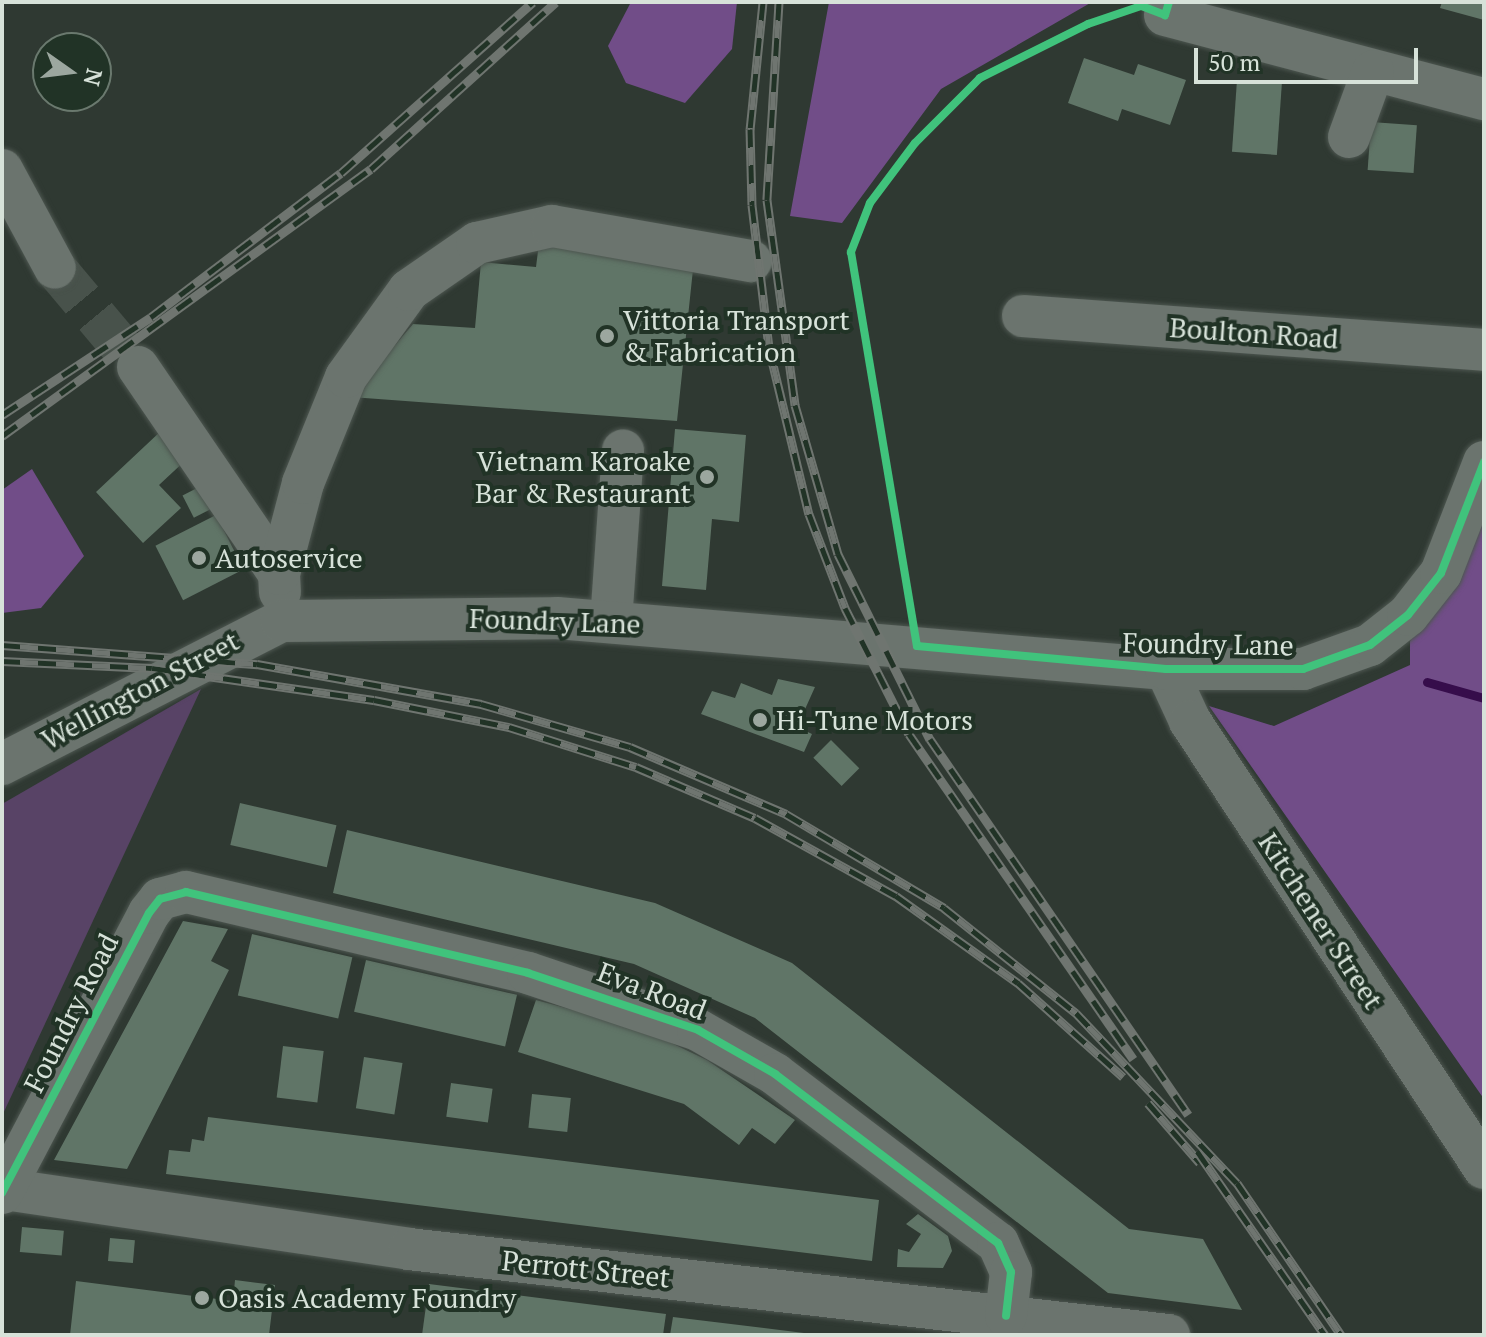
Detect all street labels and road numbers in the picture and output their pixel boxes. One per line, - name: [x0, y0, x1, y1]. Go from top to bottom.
- street label: Boulton Road: [1169, 310, 1339, 356]
- street label: Foundry Lane: [469, 601, 641, 641]
- street label: Wellington Street: [35, 624, 245, 756]
- street label: Foundry Lane: [1122, 626, 1294, 662]
- street label: Kitchener Street: [1252, 827, 1390, 1015]
- street label: Foundry Road: [17, 928, 125, 1098]
- street label: Eva Road: [593, 955, 711, 1027]
- street label: Perrott Street: [500, 1243, 672, 1295]

